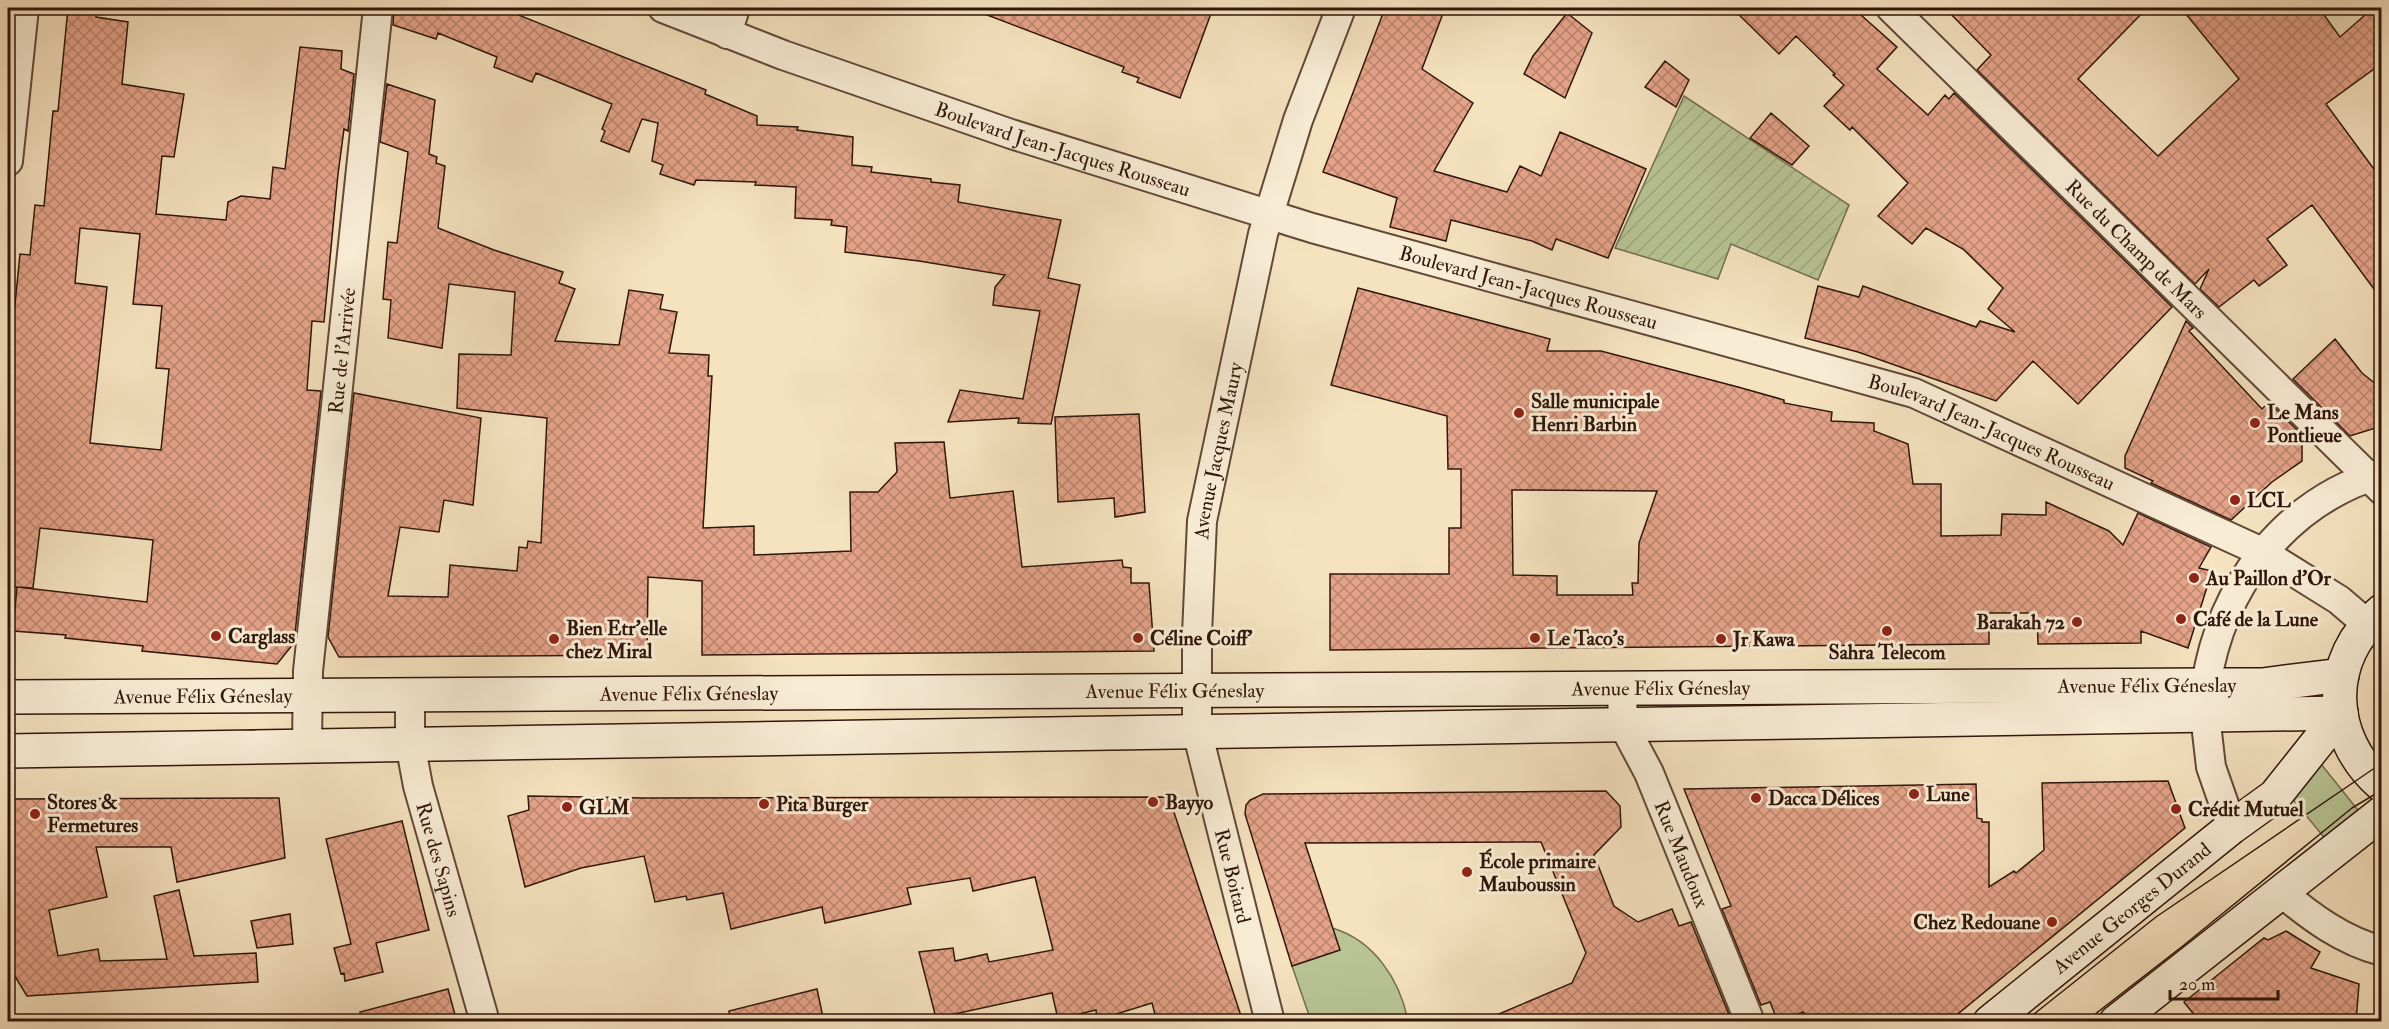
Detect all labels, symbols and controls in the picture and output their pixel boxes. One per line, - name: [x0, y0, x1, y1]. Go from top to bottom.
- street label: Boulevard Jean-Jacques Rousseau: [932, 97, 1193, 202]
- street label: Rue du Champ de Mars: [2060, 174, 2212, 325]
- street label: Boulevard Jean-Jacques Rousseau: [1396, 241, 1660, 335]
- street label: Rue de l'Arrivée: [323, 286, 361, 415]
- street label: Avenue Jacques Maury: [1189, 359, 1249, 541]
- street label: Boulevard Jean-Jacques Rousseau: [1865, 369, 2119, 496]
- place label: Salle municipale Henri Barbin: [1531, 389, 1660, 437]
- place label: Le Mans Pontlieue: [2267, 400, 2343, 448]
- marker: Salle municipale Henri Barbin: [1512, 406, 1526, 420]
- marker: Le Mans Pontlieue: [2248, 416, 2262, 430]
- place label: LCL: [2247, 488, 2291, 513]
- marker: LCL: [2228, 493, 2242, 507]
- place label: Au Paillon d'Or: [2205, 566, 2331, 591]
- marker: Au Paillon d'Or: [2187, 571, 2201, 585]
- place label: Café de la Lune: [2193, 607, 2319, 632]
- place label: Barakah 72: [1976, 610, 2065, 635]
- marker: Café de la Lune: [2174, 612, 2188, 626]
- marker: Barakah 72: [2070, 615, 2084, 629]
- place label: Bien Etr'elle chez Miral: [566, 616, 668, 664]
- place label: Carglass: [228, 624, 295, 650]
- marker: Sahra Telecom: [1880, 624, 1894, 638]
- place label: Céline Coiff': [1150, 626, 1253, 651]
- place label: Le Taco's: [1547, 626, 1624, 651]
- place label: Jr Kawa: [1732, 627, 1796, 652]
- marker: Carglass: [209, 629, 223, 643]
- marker: Céline Coiff': [1131, 631, 1145, 645]
- marker: Le Taco's: [1528, 631, 1542, 645]
- marker: Bien Etr'elle chez Miral: [547, 632, 561, 646]
- marker: Jr Kawa: [1714, 632, 1728, 646]
- place label: Sahra Telecom: [1829, 640, 1946, 665]
- street label: Avenue Félix Géneslay: [2057, 673, 2238, 699]
- street label: Avenue Félix Géneslay: [1571, 675, 1752, 701]
- street label: Avenue Félix Géneslay: [1085, 678, 1266, 704]
- street label: Avenue Félix Géneslay: [599, 681, 780, 707]
- street label: Avenue Félix Géneslay: [113, 683, 294, 709]
- place label: Lune: [1926, 782, 1970, 807]
- place label: Dacca Délices: [1768, 786, 1879, 811]
- marker: Lune: [1907, 787, 1921, 801]
- place label: Stores & Fermetures: [47, 790, 138, 838]
- place label: Bayyo: [1165, 790, 1214, 816]
- marker: Dacca Délices: [1749, 791, 1763, 805]
- place label: Pita Burger: [776, 792, 869, 818]
- place label: GLM: [579, 795, 630, 820]
- marker: Bayyo: [1146, 795, 1160, 809]
- marker: Pita Burger: [757, 797, 771, 811]
- street label: Rue Maudoux: [1648, 797, 1714, 912]
- place label: Crédit Mutuel: [2188, 797, 2304, 822]
- street label: Rue des Sapins: [410, 799, 467, 920]
- marker: GLM: [560, 800, 574, 814]
- marker: Crédit Mutuel: [2169, 802, 2183, 816]
- marker: Stores & Fermetures: [28, 807, 42, 821]
- street label: Rue Boitard: [1209, 826, 1256, 926]
- street label: Avenue Georges Durand: [2047, 837, 2216, 980]
- place label: École primaire Mauboussin: [1478, 848, 1597, 897]
- marker: École primaire Mauboussin: [1460, 865, 1474, 879]
- place label: Chez Redouane: [1913, 910, 2041, 935]
- marker: Chez Redouane: [2045, 915, 2059, 929]
- scale bar: [2170, 963, 2278, 1001]
- text: 20 m: [2179, 973, 2215, 996]

